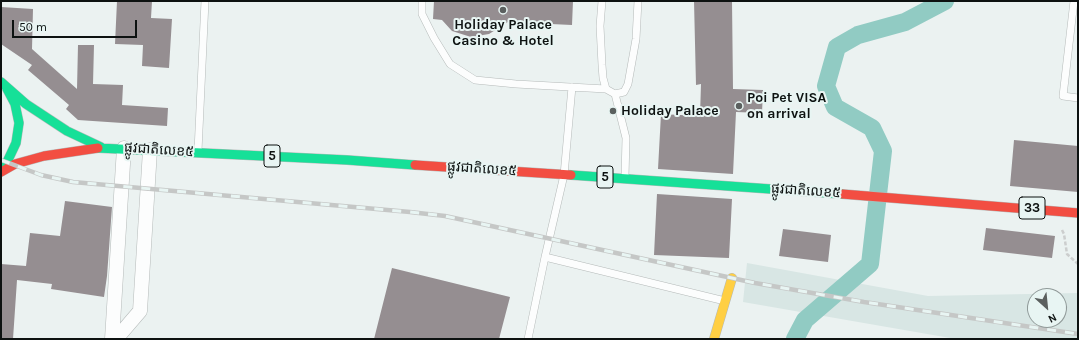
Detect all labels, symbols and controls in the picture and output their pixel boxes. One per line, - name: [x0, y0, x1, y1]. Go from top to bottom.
- marker: Holiday Palace Casino & Hotel: [498, 5, 508, 15]
- scale bar: [14, 12, 139, 38]
- place label: Holiday Palace Casino & Hotel: [452, 17, 554, 50]
- text: 50 m: [19, 20, 47, 34]
- place label: Poi Pet VISA on arrival: [747, 90, 826, 122]
- marker: Poi Pet VISA on arrival: [734, 101, 744, 111]
- place label: Holiday Palace: [621, 103, 719, 119]
- marker: Holiday Palace: [608, 106, 618, 116]
- street label: ផ្លូវជាតិលេខ៥: [123, 139, 195, 161]
- road number: 5: [264, 145, 280, 167]
- street label: ផ្លូវជាតិលេខ៥: [446, 158, 518, 180]
- road number: 5: [597, 166, 613, 188]
- street label: ផ្លូវជាតិលេខ៥: [770, 180, 842, 202]
- road number: 33: [1019, 197, 1045, 219]
- north arrow: [1027, 288, 1067, 328]
- text: N: [1046, 311, 1059, 326]

